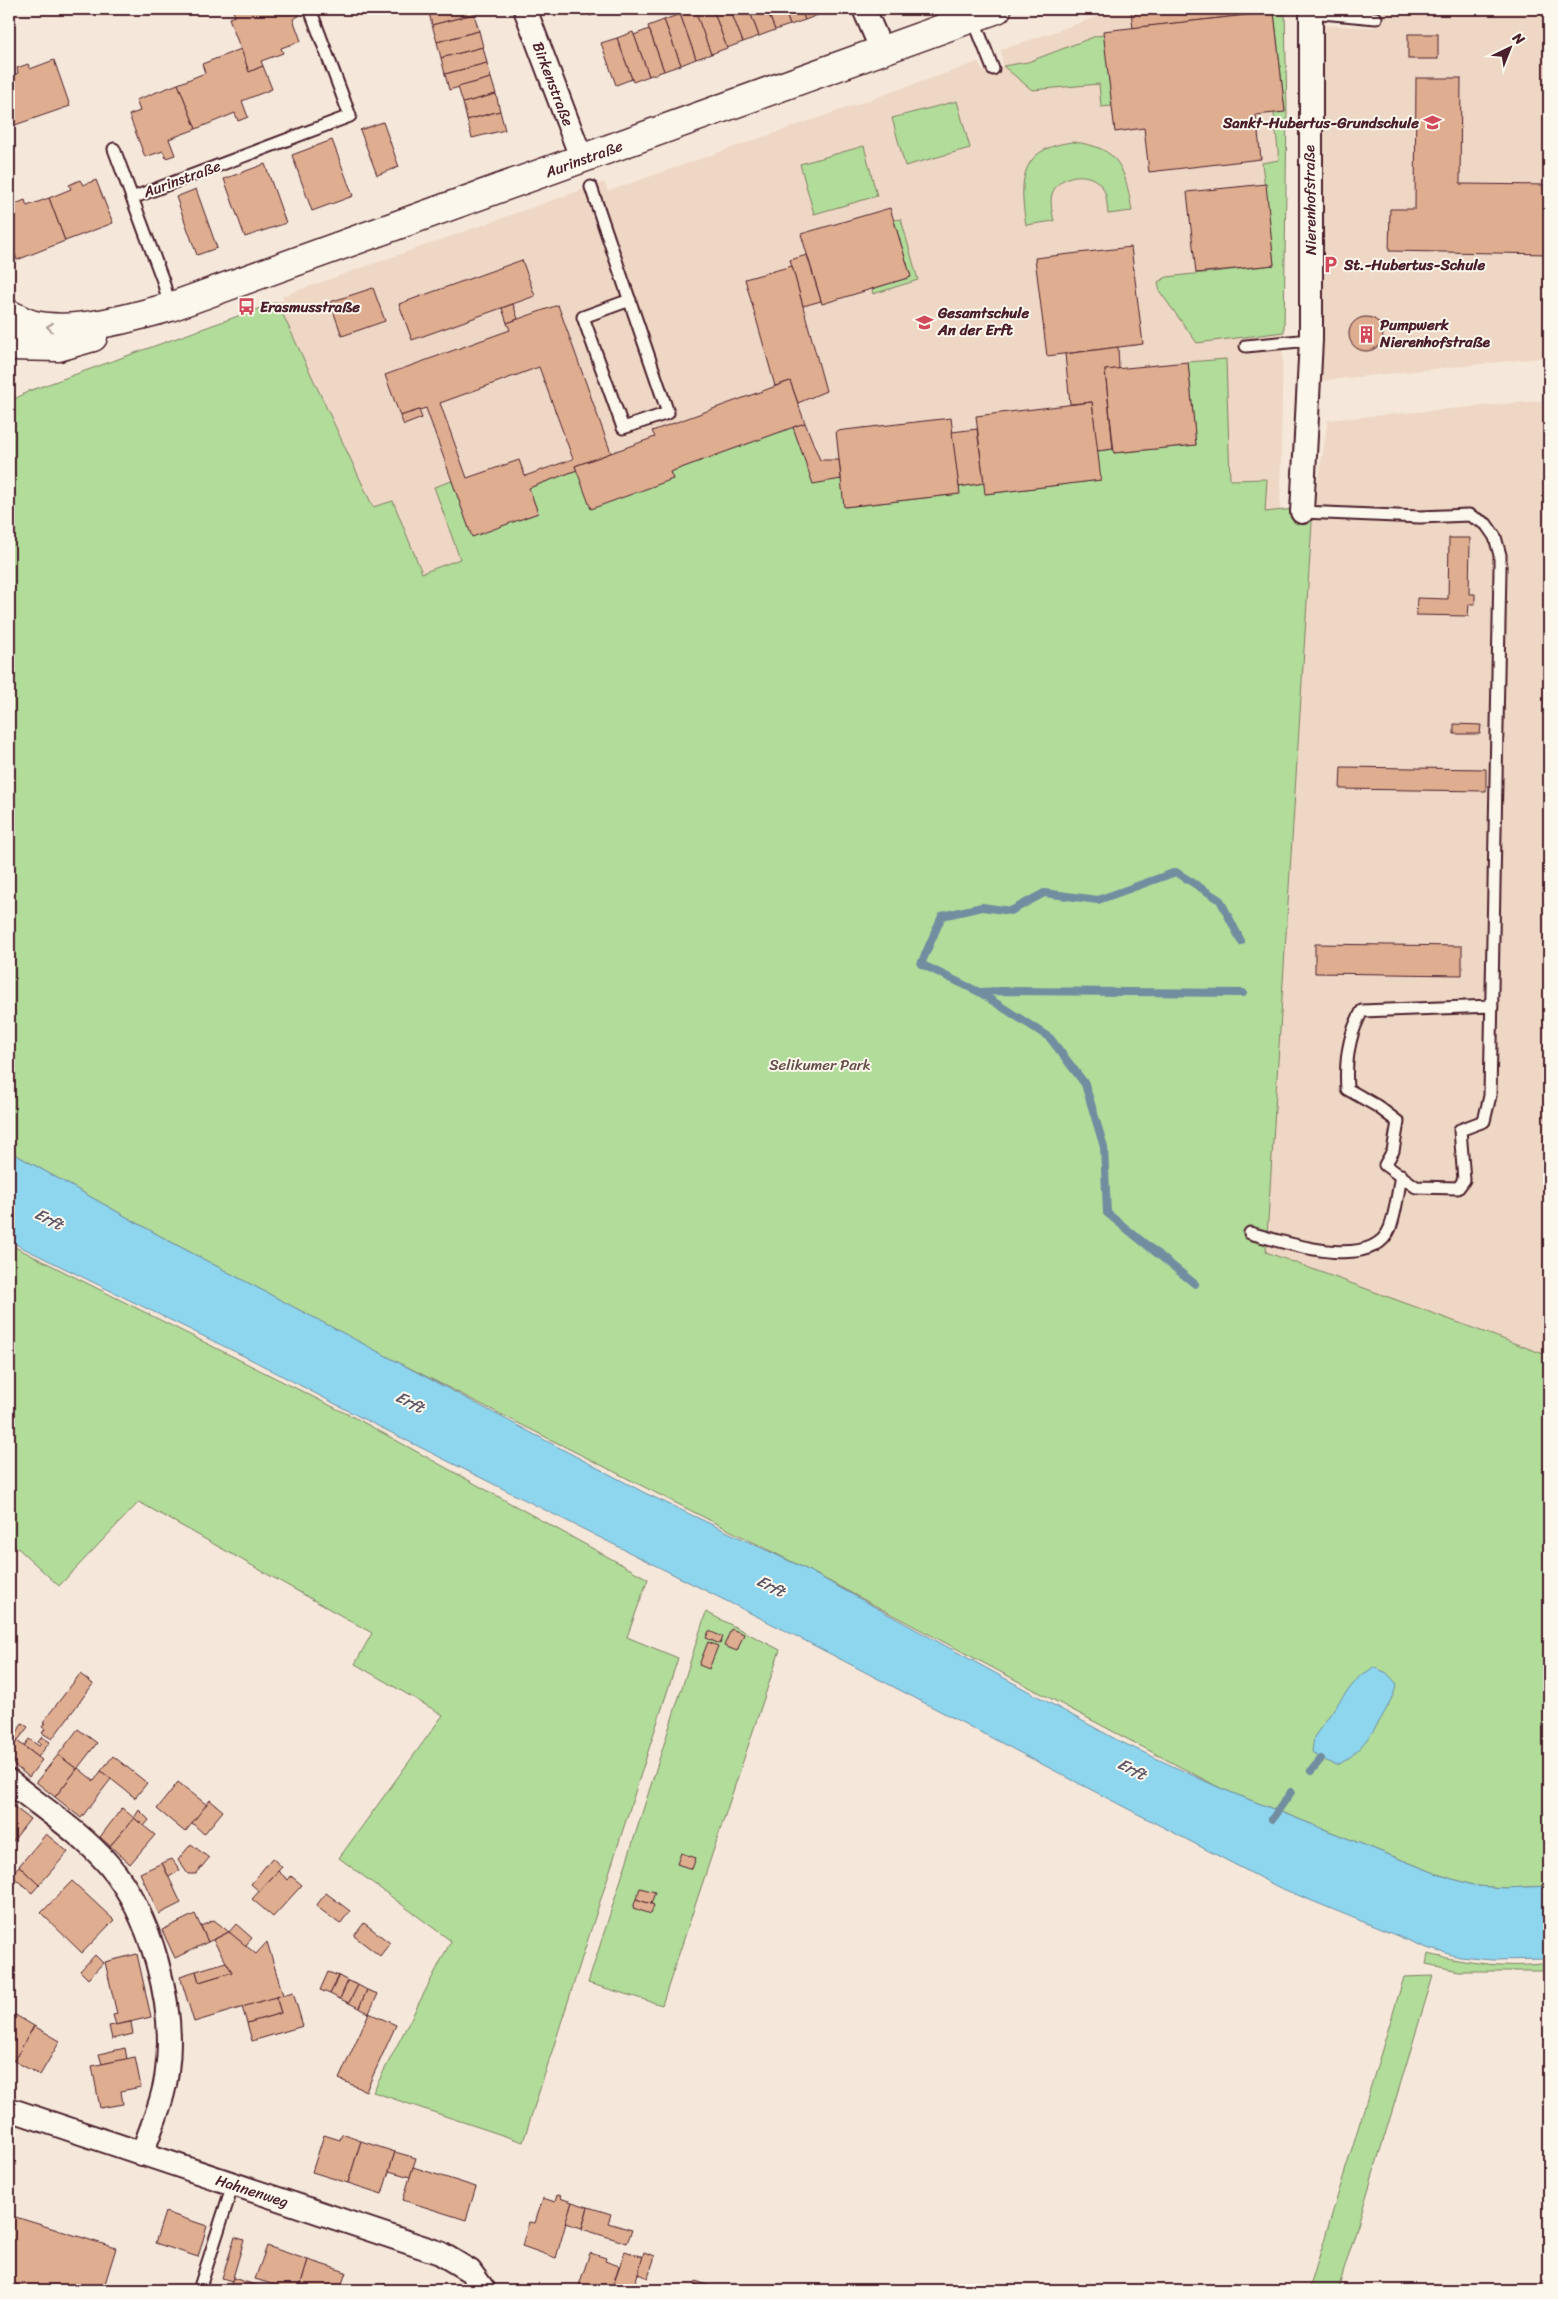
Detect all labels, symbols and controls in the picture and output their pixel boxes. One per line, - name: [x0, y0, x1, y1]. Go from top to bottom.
- north arrow: [1486, 22, 1536, 72]
- text: N: [1506, 26, 1531, 52]
- street label: Birkenstraße: [525, 38, 581, 130]
- place label: Sankt-Hubertus-Grundschule: [1222, 110, 1419, 136]
- school or university icon: Sankt-Hubertus-Grundschule: [1423, 113, 1443, 133]
- street label: Aurinstraße: [541, 133, 627, 185]
- street label: Nierenhofstraße: [1296, 145, 1324, 255]
- street label: Aurinstraße: [139, 153, 225, 205]
- place label: St.-Hubertus-Schule: [1343, 252, 1486, 278]
- parking icon: St.-Hubertus-Schule: [1320, 255, 1340, 275]
- place label: Erasmusstraße: [260, 294, 360, 320]
- bus stop icon: Erasmusstraße: [236, 297, 256, 317]
- place label: Gesamtschule An der Erft: [937, 300, 1030, 343]
- school or university icon: Gesamtschule An der Erft: [914, 312, 934, 332]
- place label: Pumpwerk Nierenhofstraße: [1379, 312, 1491, 355]
- one-way arrow: [46, 322, 54, 333]
- building icon: Pumpwerk Nierenhofstraße: [1356, 324, 1376, 344]
- park label: Selikumer Park: [769, 1052, 871, 1078]
- water label: Erft: [30, 1200, 71, 1240]
- water label: Erft: [391, 1383, 432, 1423]
- water label: Erft: [752, 1567, 793, 1607]
- water label: Erft: [1113, 1750, 1154, 1790]
- street label: Hahnenweg: [212, 2167, 292, 2215]

